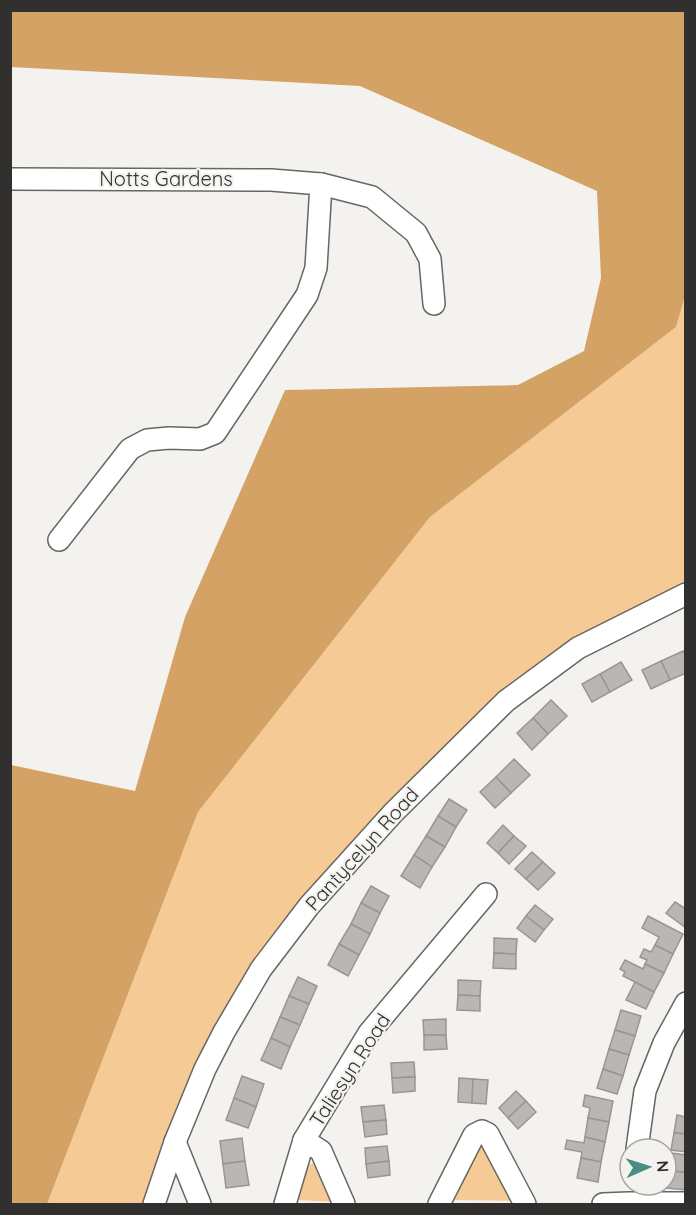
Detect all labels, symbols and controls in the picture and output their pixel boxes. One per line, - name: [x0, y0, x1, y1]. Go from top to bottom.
- street label: Notts Gardens: [99, 166, 233, 191]
- street label: Pantycelyn Road: [300, 782, 424, 916]
- street label: Taliesyn Road: [304, 1009, 395, 1131]
- north arrow: [618, 1137, 678, 1197]
- text: N: [653, 1160, 673, 1173]

